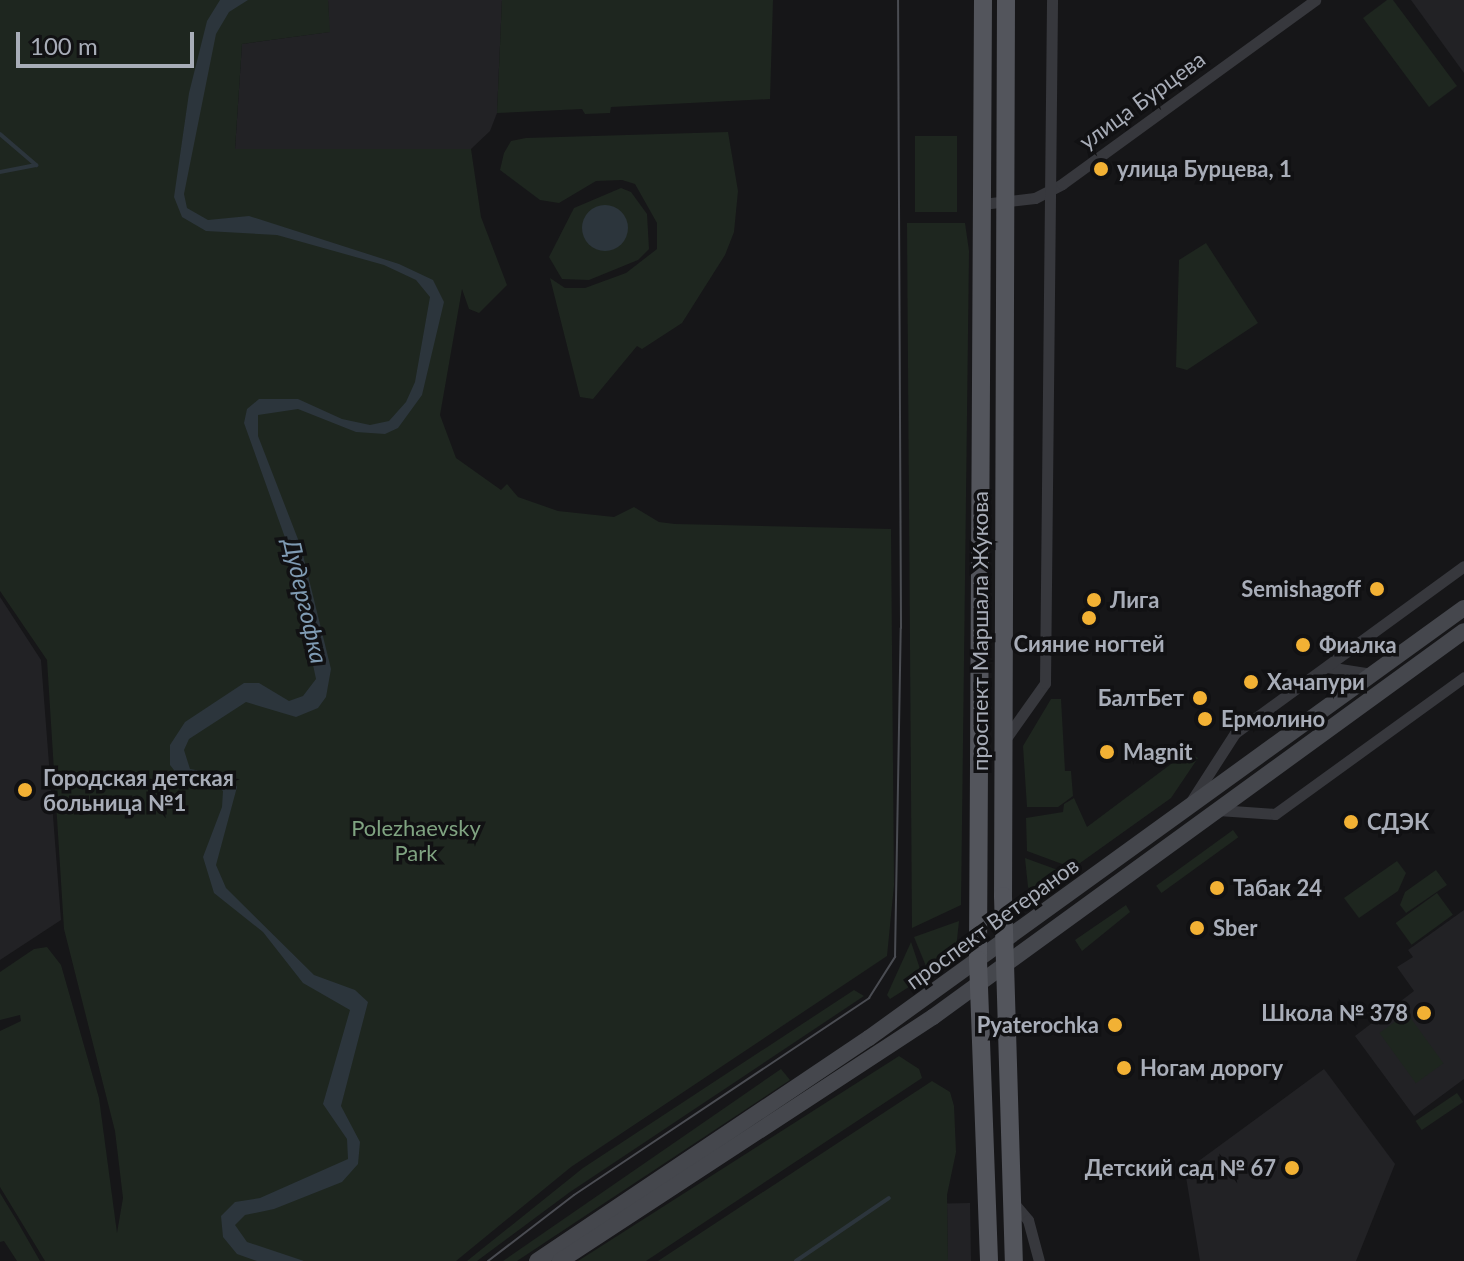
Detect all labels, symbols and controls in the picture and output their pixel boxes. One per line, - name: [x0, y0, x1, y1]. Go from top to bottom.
- scale bar: [20, 16, 198, 66]
- text: 100 m: [30, 31, 98, 60]
- street label: улица Бурцева: [1074, 46, 1210, 154]
- place label: улица Бурцева, 1: [1117, 156, 1292, 182]
- marker: улица Бурцева, 1: [1092, 160, 1110, 178]
- street label: проспект Маршала Жукова: [967, 491, 993, 771]
- water label: Дудергофка: [278, 536, 334, 666]
- place label: Semishagoff: [1241, 576, 1361, 602]
- marker: Semishagoff: [1368, 580, 1386, 598]
- place label: Лига: [1110, 587, 1159, 613]
- marker: Лига: [1085, 591, 1103, 609]
- marker: Сияние ногтей: [1080, 609, 1098, 627]
- place label: Сияние ногтей: [1014, 631, 1164, 657]
- place label: Фиалка: [1319, 632, 1397, 658]
- marker: Фиалка: [1294, 636, 1312, 654]
- place label: Хачапури: [1267, 669, 1365, 695]
- marker: Хачапури: [1242, 673, 1260, 691]
- place label: БалтБет: [1098, 685, 1184, 711]
- marker: БалтБет: [1191, 689, 1209, 707]
- place label: Ермолино: [1221, 706, 1325, 732]
- marker: Ермолино: [1196, 710, 1214, 728]
- place label: Magnit: [1123, 739, 1192, 765]
- marker: Magnit: [1098, 743, 1116, 761]
- place label: Городская детская больница №1: [43, 764, 234, 816]
- marker: Городская детская больница №1: [14, 779, 36, 801]
- place label: СДЭК: [1367, 809, 1429, 835]
- marker: СДЭК: [1342, 813, 1360, 831]
- park label: Polezhaevsky Park: [351, 814, 481, 866]
- street label: проспект Ветеранов: [901, 852, 1083, 994]
- place label: Табак 24: [1233, 875, 1322, 901]
- marker: Табак 24: [1208, 879, 1226, 897]
- place label: Sber: [1213, 915, 1257, 941]
- marker: Sber: [1188, 919, 1206, 937]
- place label: Школа № 378: [1261, 1000, 1408, 1026]
- marker: Школа № 378: [1415, 1004, 1433, 1022]
- place label: Pyaterochka: [977, 1012, 1099, 1038]
- marker: Pyaterochka: [1106, 1016, 1124, 1034]
- place label: Ногам дорогу: [1140, 1055, 1283, 1081]
- marker: Ногам дорогу: [1115, 1059, 1133, 1077]
- place label: Детский сад № 67: [1085, 1155, 1276, 1181]
- marker: Детский сад № 67: [1283, 1159, 1301, 1177]

